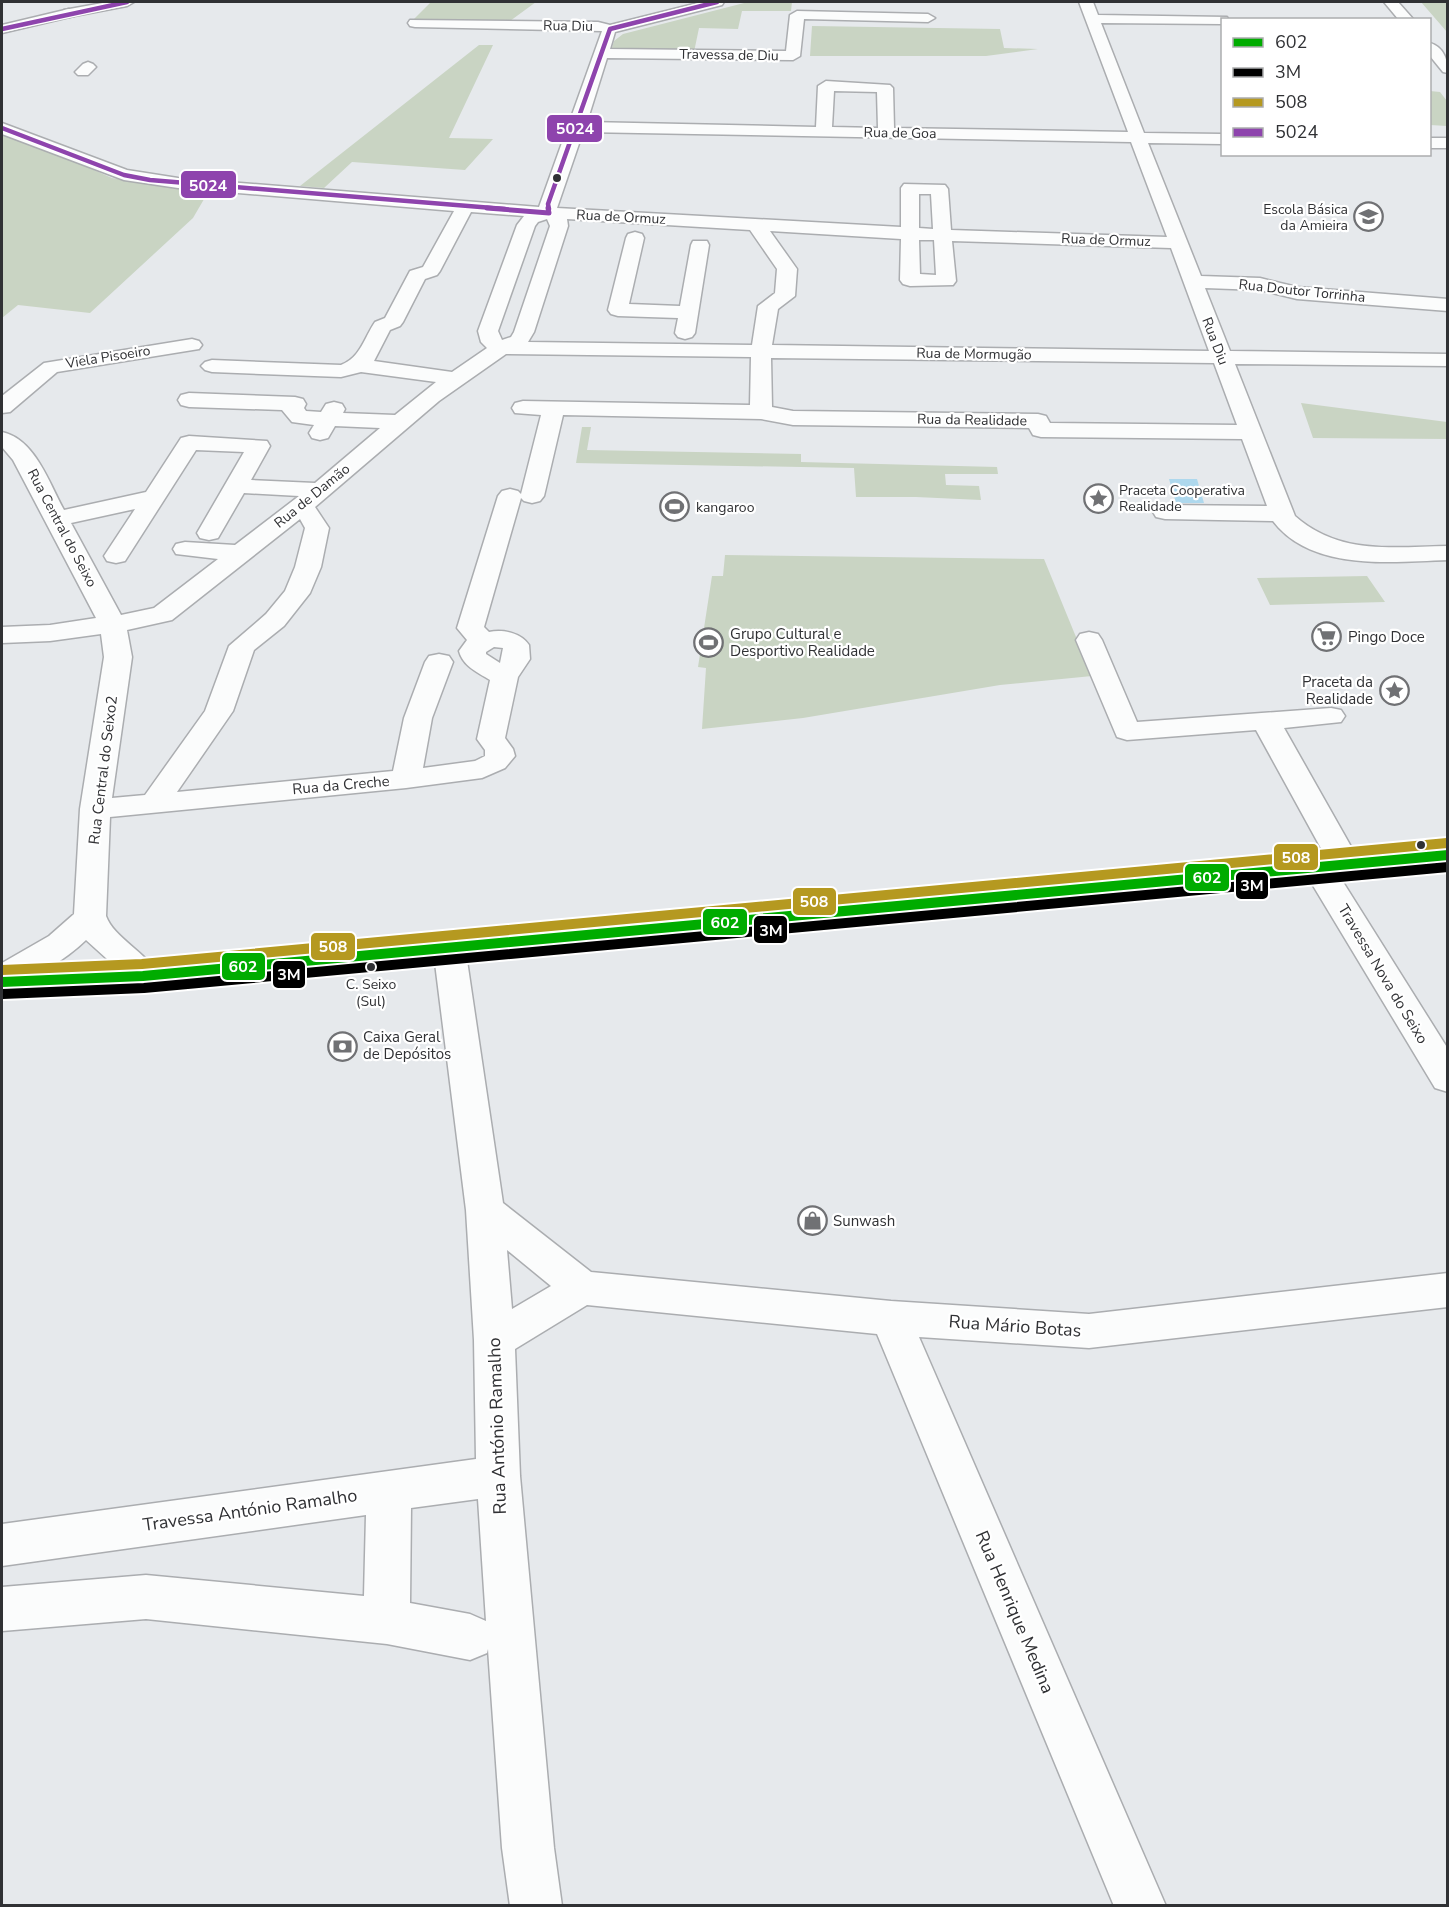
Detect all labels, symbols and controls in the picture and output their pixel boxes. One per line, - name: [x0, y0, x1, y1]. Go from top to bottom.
- street label: Rua Diu: [543, 16, 593, 36]
- legend: [1221, 18, 1431, 156]
- text: 602: [1275, 30, 1307, 54]
- street label: Travessa de Diu: [679, 45, 779, 65]
- text: 3M: [1275, 60, 1301, 84]
- text: 508: [1275, 90, 1307, 114]
- line badge: 5024: [546, 114, 603, 143]
- text: 5024: [556, 118, 595, 140]
- text: 5024: [1275, 120, 1318, 144]
- street label: Rua de Goa: [863, 123, 937, 143]
- line badge: 5024: [180, 170, 237, 199]
- unlabelled marker: [551, 172, 563, 184]
- text: 5024: [189, 175, 228, 197]
- place label: Escola Básica da Amieira: [1263, 200, 1348, 235]
- school or university icon: Escola Básica da Amieira: [1353, 201, 1385, 233]
- street label: Rua de Ormuz: [576, 205, 667, 229]
- street label: Rua de Ormuz: [1061, 229, 1152, 251]
- street label: Rua Doutor Torrinha: [1238, 275, 1366, 307]
- street label: Rua Diu: [1197, 314, 1233, 368]
- street label: Viela Pisoeiro: [63, 341, 152, 373]
- street label: Rua de Mormugão: [916, 343, 1032, 365]
- street label: Rua da Realidade: [917, 410, 1027, 430]
- street label: Rua de Damão: [270, 459, 354, 532]
- street label: Rua Central do Seixo: [23, 466, 101, 591]
- place label: Praceta Cooperativa Realidade: [1119, 481, 1245, 516]
- place icon: Praceta Cooperativa Realidade: [1082, 482, 1114, 514]
- sports icon: kangaroo: [659, 491, 691, 523]
- place label: kangaroo: [696, 498, 755, 517]
- supermarket icon: Pingo Doce: [1311, 621, 1343, 653]
- place label: Grupo Cultural e Desportivo Realidade: [730, 624, 875, 661]
- sports icon: Grupo Cultural e Desportivo Realidade: [693, 627, 725, 659]
- place label: Pingo Doce: [1348, 627, 1425, 647]
- place label: Praceta da Realidade: [1302, 672, 1373, 709]
- place icon: Praceta da Realidade: [1378, 675, 1410, 707]
- street label: Rua Central do Seixo2: [84, 694, 122, 846]
- street label: Rua da Creche: [292, 771, 391, 799]
- unlabelled marker: [1415, 839, 1427, 851]
- line badge: 508: [1273, 843, 1319, 871]
- text: 508: [1282, 847, 1310, 869]
- line badge: 602: [1184, 863, 1230, 892]
- text: 602: [1193, 867, 1221, 889]
- line badge: 3M: [1235, 871, 1269, 900]
- text: 3M: [1240, 875, 1264, 897]
- line badge: 508: [792, 887, 837, 916]
- text: 508: [800, 891, 828, 913]
- street label: Travessa Nova do Seixo: [1333, 901, 1433, 1047]
- line badge: 602: [702, 908, 748, 936]
- text: 602: [711, 912, 739, 934]
- line badge: 3M: [753, 915, 788, 944]
- text: 3M: [759, 920, 783, 942]
- line badge: 508: [310, 932, 356, 961]
- text: 508: [319, 936, 347, 958]
- line badge: 602: [221, 952, 266, 981]
- text: 602: [229, 956, 257, 978]
- line badge: 3M: [272, 960, 306, 989]
- marker: C. Seixo (Sul): [365, 961, 377, 973]
- text: 3M: [277, 964, 301, 986]
- place label: C. Seixo (Sul): [346, 975, 397, 1011]
- place label: Caixa Geral de Depósitos: [363, 1027, 451, 1064]
- bank icon: Caixa Geral de Depósitos: [326, 1030, 358, 1062]
- shop icon: Sunwash: [796, 1205, 828, 1237]
- place label: Sunwash: [833, 1211, 895, 1231]
- street label: Rua Mário Botas: [948, 1309, 1082, 1343]
- street label: Rua António Ramalho: [482, 1337, 512, 1515]
- street label: Travessa António Ramalho: [141, 1483, 359, 1537]
- street label: Rua Henrique Medina: [970, 1527, 1060, 1697]

